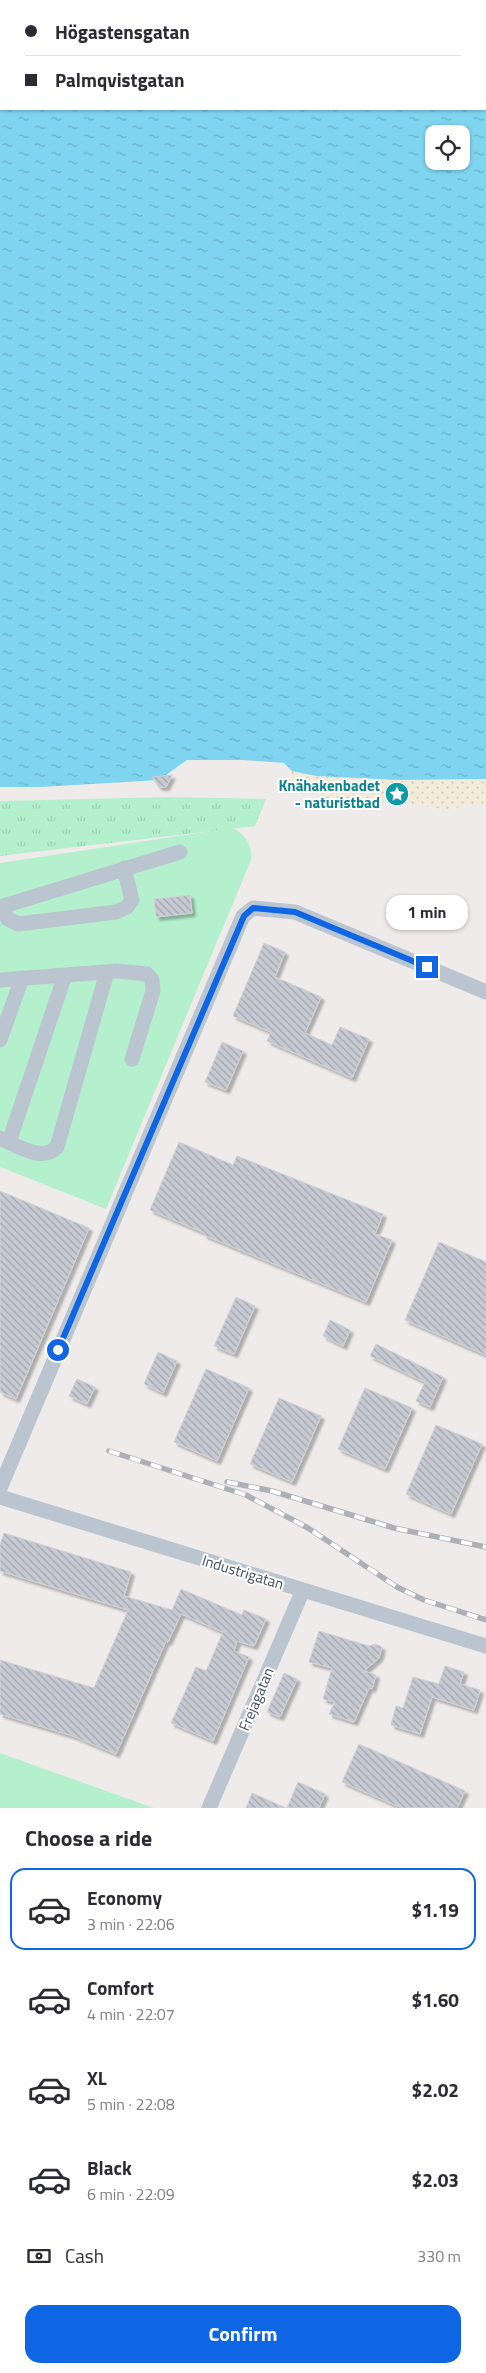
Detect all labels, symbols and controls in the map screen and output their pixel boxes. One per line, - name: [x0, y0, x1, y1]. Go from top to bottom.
- text: Högastensgatan: [55, 17, 190, 46]
- text: Palmqvistgatan: [55, 65, 184, 94]
- map controls: [425, 125, 470, 170]
- button: locate: [425, 125, 470, 170]
- place label: Knähakenbadet - naturistbad: [279, 774, 381, 814]
- place icon: Knähakenbadet - naturistbad: [384, 781, 410, 807]
- callout: 1 min: [386, 894, 468, 930]
- text: 1 min: [408, 900, 446, 924]
- route end: [416, 956, 438, 978]
- route start: [47, 1339, 69, 1361]
- street label: Industrigatan: [199, 1549, 287, 1595]
- street label: Frejagatan: [232, 1664, 280, 1734]
- text: Choose a ride: [25, 1821, 152, 1855]
- text: Economy: [87, 1883, 162, 1912]
- icon: car: [27, 1887, 72, 1932]
- text: $1.19: [412, 1895, 459, 1924]
- text: 3 min · 22:06: [87, 1912, 175, 1936]
- text: Comfort: [87, 1973, 154, 2002]
- icon: car: [27, 1977, 72, 2022]
- text: $1.60: [412, 1985, 459, 2014]
- text: 4 min · 22:07: [87, 2002, 175, 2026]
- text: XL: [87, 2063, 107, 2092]
- icon: car: [27, 2067, 72, 2112]
- text: $2.02: [412, 2075, 459, 2104]
- text: 5 min · 22:08: [87, 2092, 175, 2116]
- text: Black: [87, 2153, 132, 2182]
- icon: car: [27, 2157, 72, 2202]
- text: $2.03: [412, 2165, 459, 2194]
- text: 6 min · 22:09: [87, 2182, 175, 2206]
- text: Cash: [65, 2241, 104, 2270]
- icon: cash: [25, 2242, 53, 2270]
- text: 330 m: [417, 2244, 461, 2268]
- button: Confirm: [25, 2305, 461, 2363]

